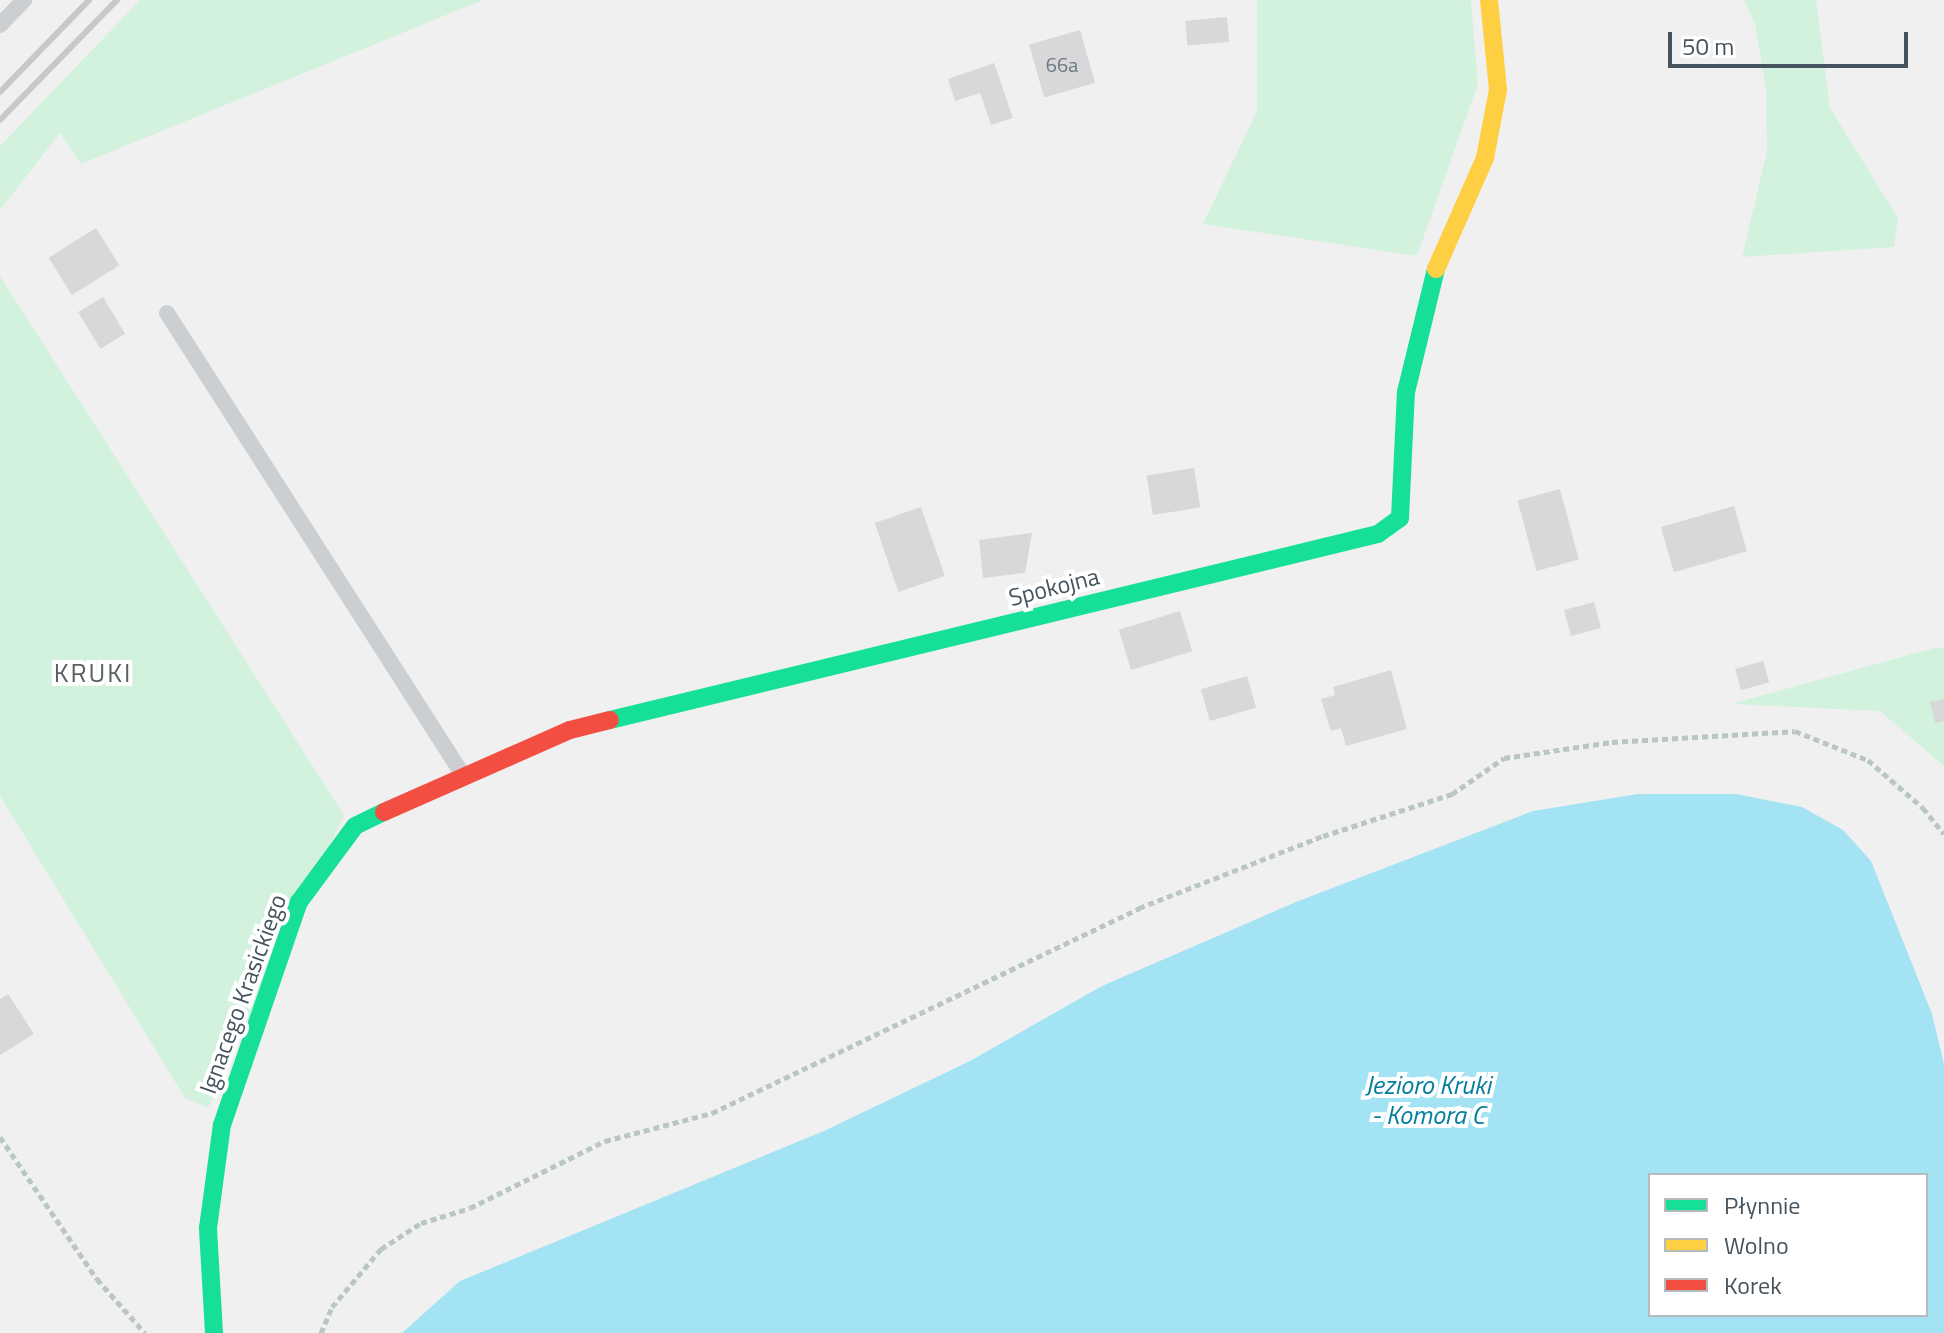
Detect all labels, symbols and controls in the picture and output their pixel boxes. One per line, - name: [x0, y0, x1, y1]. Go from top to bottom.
- scale bar: [1672, 16, 1912, 66]
- text: 50 m: [1682, 28, 1734, 64]
- house number: 66a: [1046, 52, 1078, 76]
- street label: Spokojna: [1006, 562, 1102, 612]
- district label: KRUKI: [54, 657, 132, 689]
- street label: Ignacego Krasickiego: [194, 890, 292, 1098]
- water label: Jezioro Kruki - Komora C: [1365, 1069, 1491, 1130]
- legend: [1648, 1173, 1928, 1317]
- text: Płynnie: [1724, 1187, 1800, 1223]
- text: Wolno: [1724, 1227, 1789, 1263]
- text: Korek: [1724, 1267, 1782, 1303]

